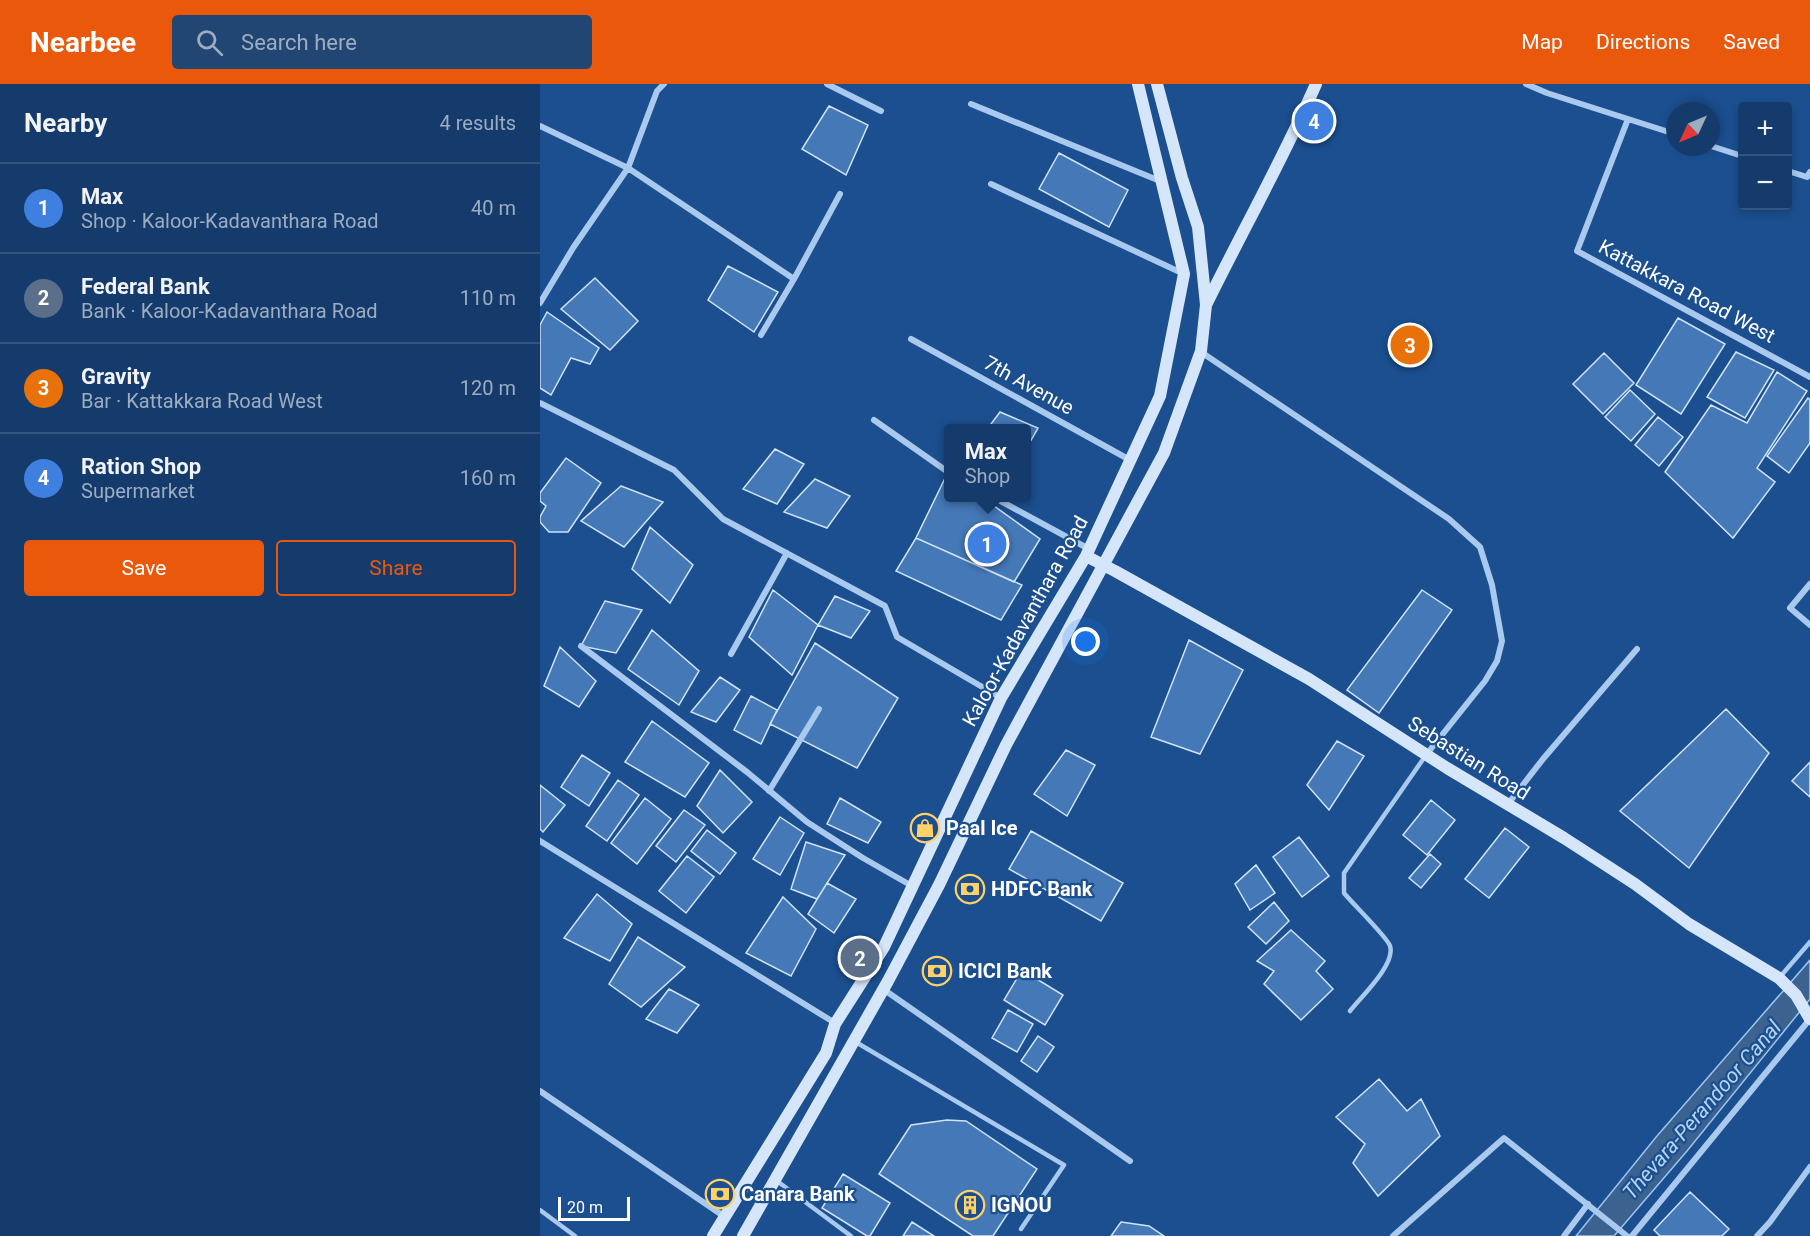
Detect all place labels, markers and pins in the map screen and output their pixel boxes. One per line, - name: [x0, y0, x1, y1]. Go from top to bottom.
- pin: 4: [1294, 99, 1334, 144]
- pin: 3: [1390, 322, 1430, 368]
- pin: 1: [968, 522, 1006, 566]
- shop icon: Paal Ice: [909, 812, 941, 844]
- place label: Paal Ice: [946, 816, 1018, 840]
- bank icon: HDFC Bank: [954, 873, 986, 905]
- place label: HDFC Bank: [991, 877, 1093, 901]
- pin: 2: [840, 936, 880, 980]
- bank icon: ICICI Bank: [921, 955, 953, 987]
- place label: ICICI Bank: [958, 959, 1052, 983]
- bank icon: Canara Bank: [704, 1178, 736, 1210]
- place label: Canara Bank: [741, 1182, 855, 1206]
- building icon: IGNOU: [954, 1189, 986, 1221]
- place label: IGNOU: [991, 1193, 1052, 1217]

